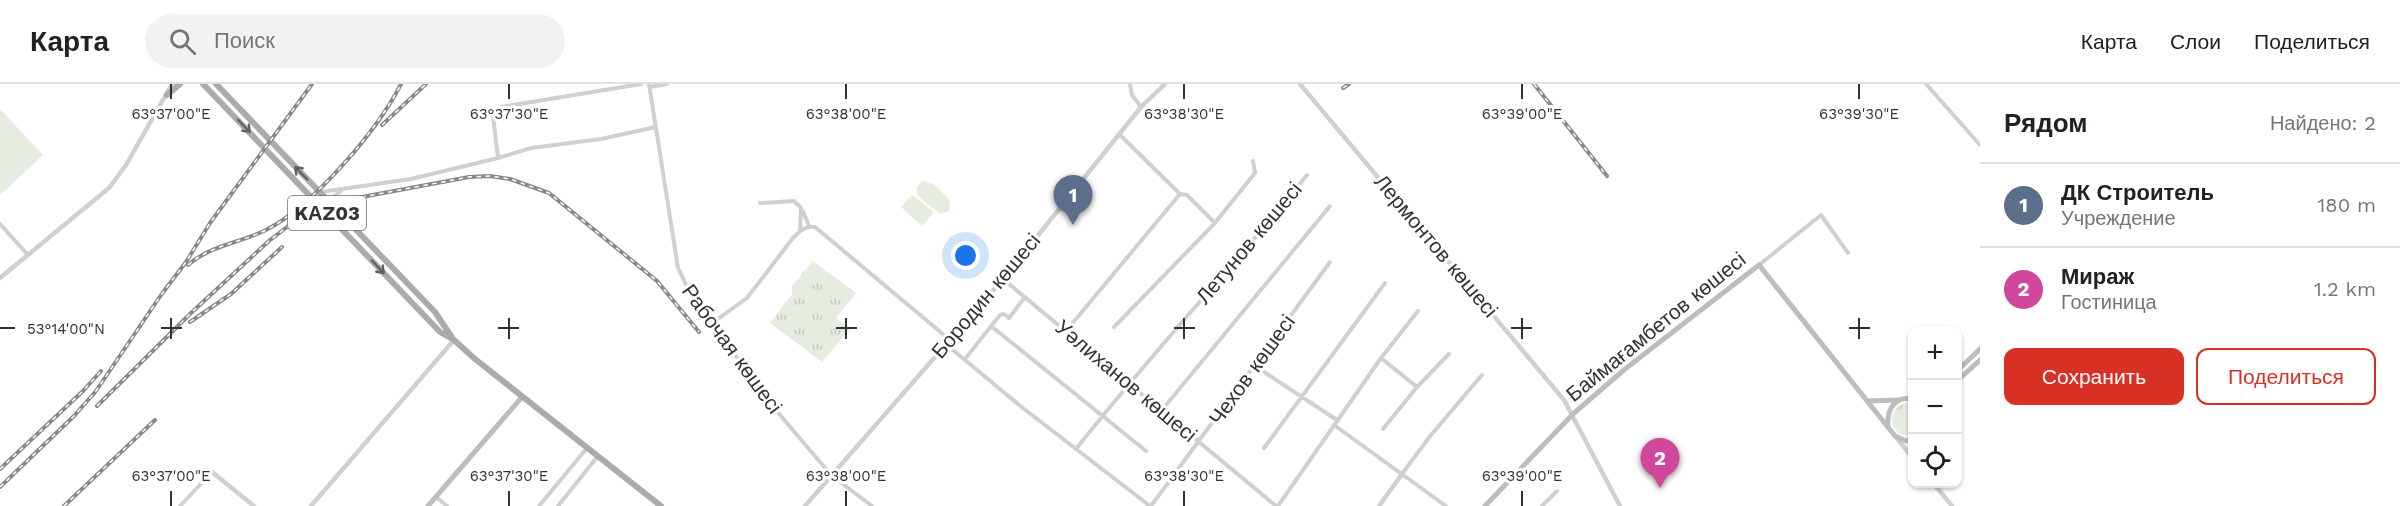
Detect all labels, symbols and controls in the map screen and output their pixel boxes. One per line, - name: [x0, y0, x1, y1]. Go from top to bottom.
- search box: [145, 14, 565, 68]
- text: Карта: [30, 25, 109, 58]
- icon: search: [166, 25, 199, 58]
- text: Поиск: [214, 28, 275, 53]
- text: Карта: [2081, 29, 2137, 54]
- text: Слои: [2170, 29, 2221, 54]
- text: Поделиться: [2254, 29, 2370, 54]
- text: 63°37'00"E: [131, 105, 211, 123]
- text: 63°37'30"E: [470, 105, 548, 123]
- text: 63°38'00"E: [806, 105, 886, 123]
- text: 63°38'30"E: [1144, 105, 1224, 123]
- text: 63°39'00"E: [1482, 105, 1562, 123]
- text: 63°39'30"E: [1819, 105, 1899, 123]
- text: Рядом: [2004, 108, 2087, 138]
- text: Найдено: 2: [2270, 111, 2376, 135]
- one-way arrow: [236, 119, 251, 134]
- one-way arrow: [294, 165, 309, 180]
- street label: Лермонтов көшесі: [1369, 169, 1503, 322]
- pin: 1: [1054, 176, 1092, 225]
- street label: Летунов көшесі: [1190, 177, 1307, 309]
- text: ДК Строитель: [2061, 180, 2214, 205]
- text: 1: [2019, 193, 2028, 217]
- text: 180 m: [2318, 193, 2376, 217]
- road number: KАZ03: [288, 196, 366, 230]
- text: Учреждение: [2061, 206, 2176, 230]
- street label: Бородин көшесі: [926, 228, 1045, 363]
- your location: [951, 241, 980, 270]
- street label: Баймағамбетов көшесі: [1561, 247, 1750, 407]
- one-way arrow: [371, 260, 385, 275]
- text: Мираж: [2061, 264, 2134, 289]
- text: 2: [2018, 277, 2029, 301]
- text: 1.2 km: [2314, 277, 2376, 301]
- street label: Рабочая көшесі: [677, 279, 788, 418]
- text: Гостиница: [2061, 290, 2157, 314]
- street label: Чехов көшесі: [1203, 310, 1300, 430]
- street label: Уәлиханов көшесі: [1050, 314, 1202, 447]
- text: 53°14'00"N: [27, 320, 105, 338]
- map controls: [1908, 326, 1962, 488]
- button: +: [1908, 326, 1962, 380]
- button: Сохранить: [2004, 348, 2184, 405]
- button: Поделиться: [2196, 348, 2376, 405]
- button: −: [1908, 380, 1962, 434]
- button: locate: [1908, 434, 1962, 488]
- pin: 2: [1640, 438, 1680, 488]
- text: 63°37'00"E: [131, 467, 211, 485]
- text: 63°37'30"E: [470, 467, 548, 485]
- text: 63°38'00"E: [806, 467, 886, 485]
- text: 63°38'30"E: [1144, 467, 1224, 485]
- text: 63°39'00"E: [1482, 467, 1562, 485]

